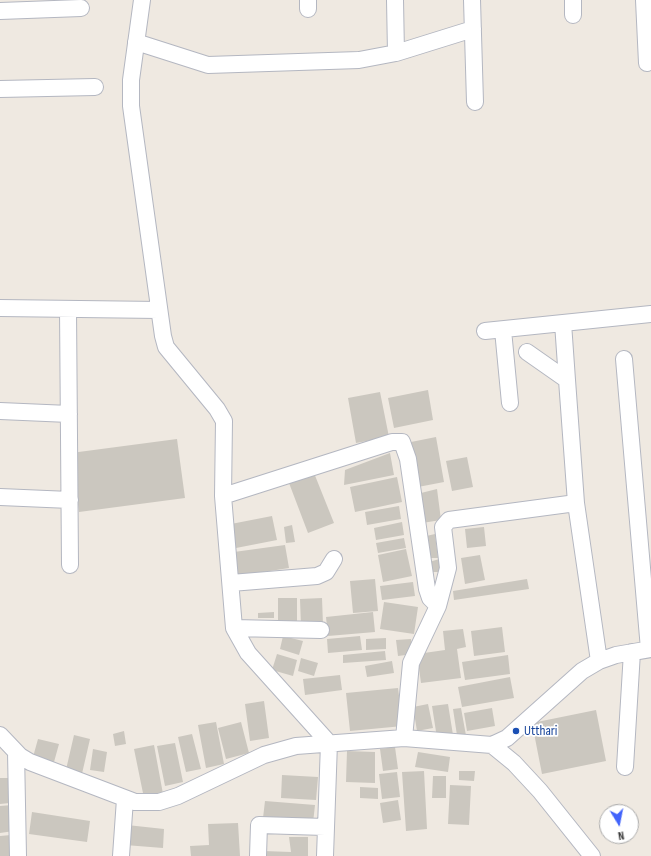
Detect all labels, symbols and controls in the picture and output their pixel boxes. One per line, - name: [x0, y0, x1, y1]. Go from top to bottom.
- place label: Utthari: [524, 723, 557, 739]
- marker: Utthari: [511, 726, 521, 736]
- north arrow: [599, 804, 639, 844]
- text: N: [617, 828, 625, 842]

